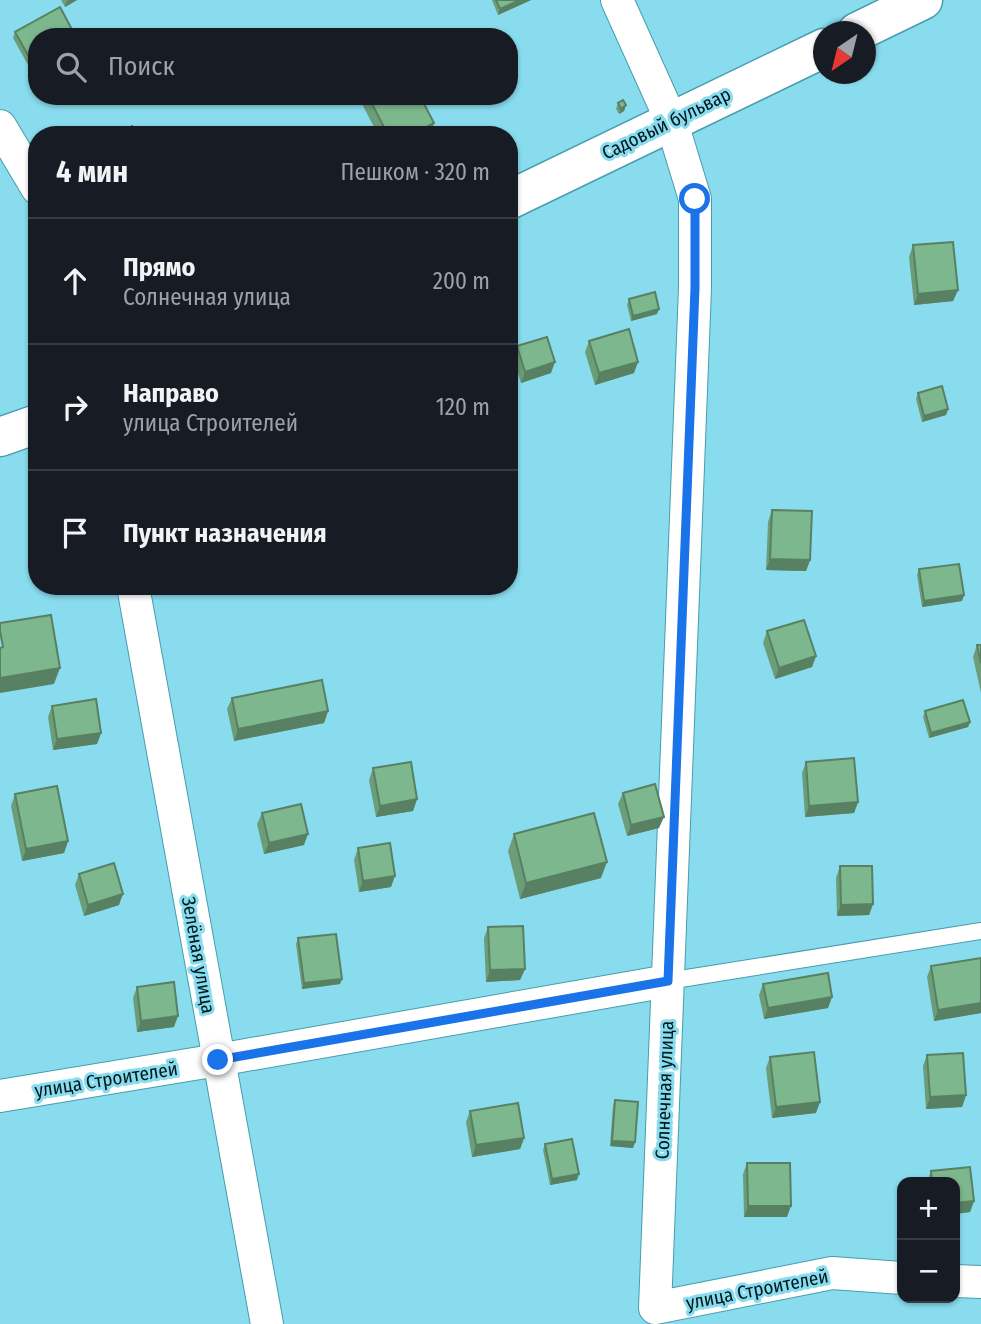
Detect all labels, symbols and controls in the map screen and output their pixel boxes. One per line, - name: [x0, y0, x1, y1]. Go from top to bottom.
- north arrow: [813, 21, 876, 84]
- search box: [28, 28, 518, 105]
- icon: search: [52, 48, 90, 86]
- text: Поиск: [108, 51, 175, 82]
- street label: Садовый бульвар: [598, 82, 734, 165]
- text: 4 мин: [56, 154, 128, 190]
- text: Пешком · 320 m: [341, 158, 490, 186]
- route start: [679, 183, 710, 214]
- text: Прямо: [123, 252, 195, 283]
- icon: ahead: [56, 262, 94, 300]
- text: 200 m: [433, 267, 490, 295]
- text: Солнечная улица: [123, 283, 291, 311]
- text: Направо: [123, 378, 219, 409]
- icon: right: [56, 388, 94, 426]
- text: 120 m: [436, 393, 490, 421]
- text: улица Строителей: [123, 409, 298, 437]
- icon: arrive: [56, 514, 94, 552]
- text: Пункт назначения: [123, 518, 327, 549]
- street label: Зелёная улица: [177, 895, 220, 1015]
- street label: Солнечная улица: [651, 1020, 678, 1160]
- route end: [202, 1044, 233, 1075]
- street label: улица Строителей: [33, 1057, 179, 1102]
- map controls: [897, 1177, 960, 1303]
- button: +: [897, 1177, 960, 1240]
- button: −: [897, 1240, 960, 1303]
- street label: улица Строителей: [684, 1264, 830, 1315]

